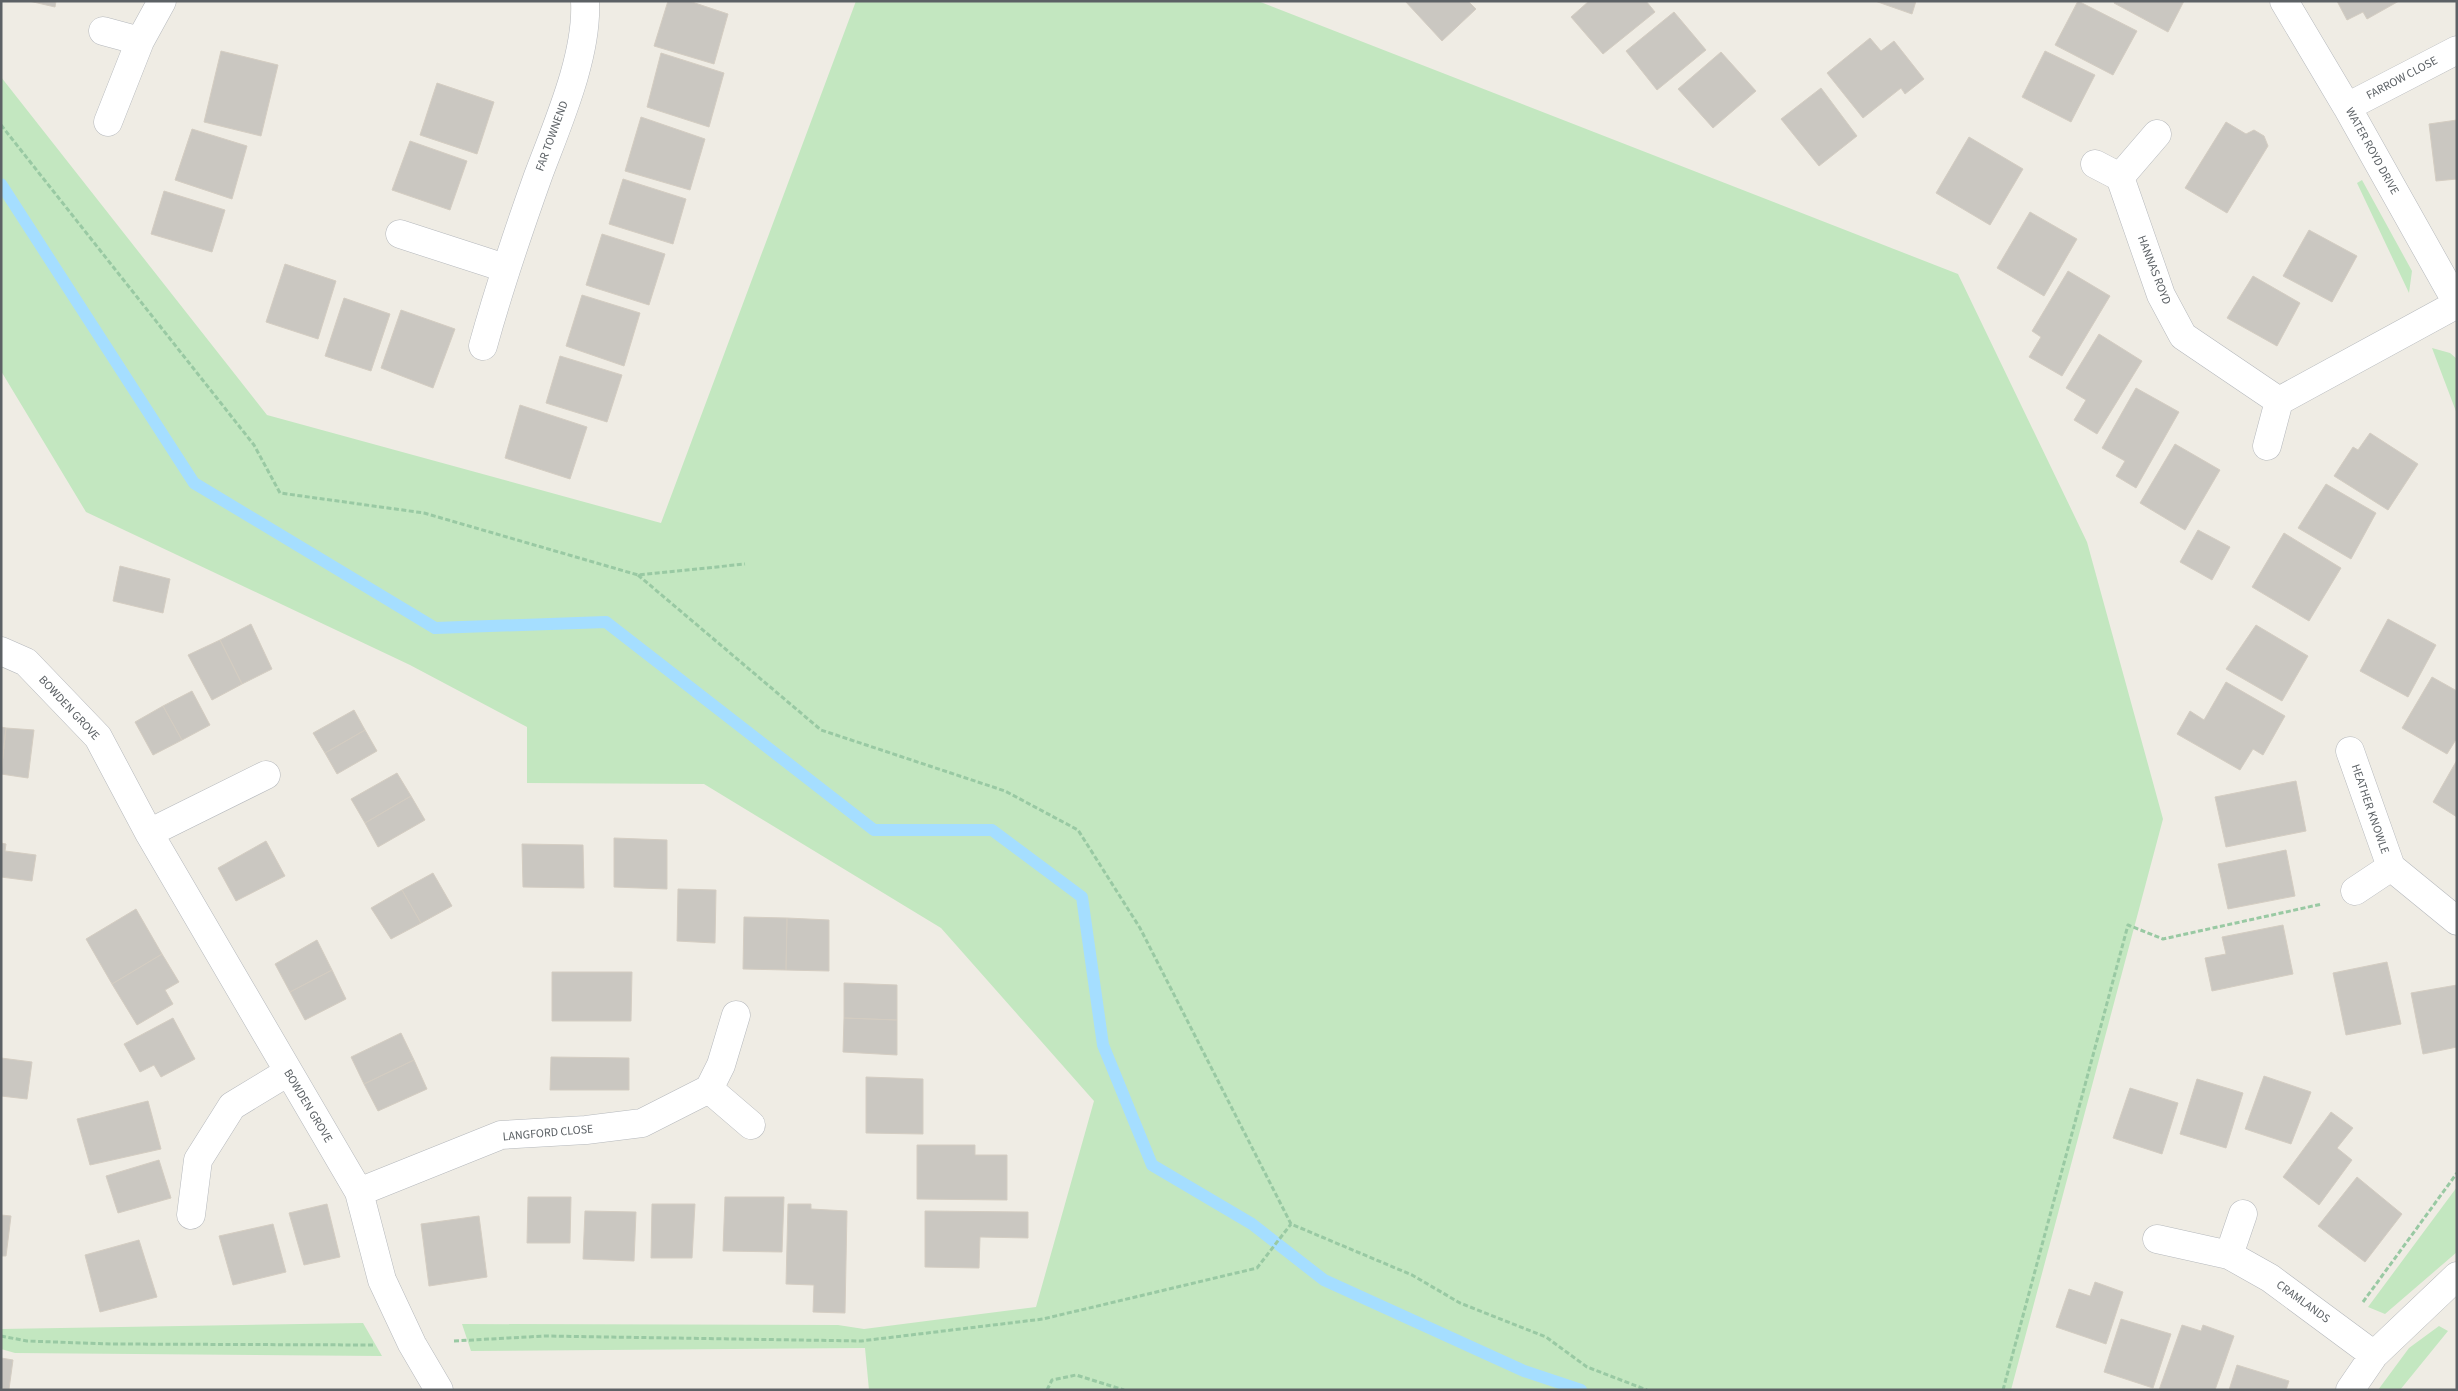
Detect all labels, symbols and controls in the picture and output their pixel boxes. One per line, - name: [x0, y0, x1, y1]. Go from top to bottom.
- street label: FARROW CLOSE: [2363, 52, 2441, 104]
- street label: FAR TOWNEND: [531, 98, 573, 174]
- street label: WATER ROYD DRIVE: [2341, 104, 2403, 198]
- street label: HANNAS ROYD: [2133, 233, 2175, 307]
- street label: BOWDEN GROVE: [35, 672, 103, 744]
- street label: HEATHER KNOWLE: [2347, 762, 2393, 856]
- street label: BOWDEN GROVE: [279, 1066, 337, 1146]
- street label: LANGFORD CLOSE: [502, 1121, 594, 1145]
- street label: CRAMLANDS: [2273, 1277, 2333, 1327]

